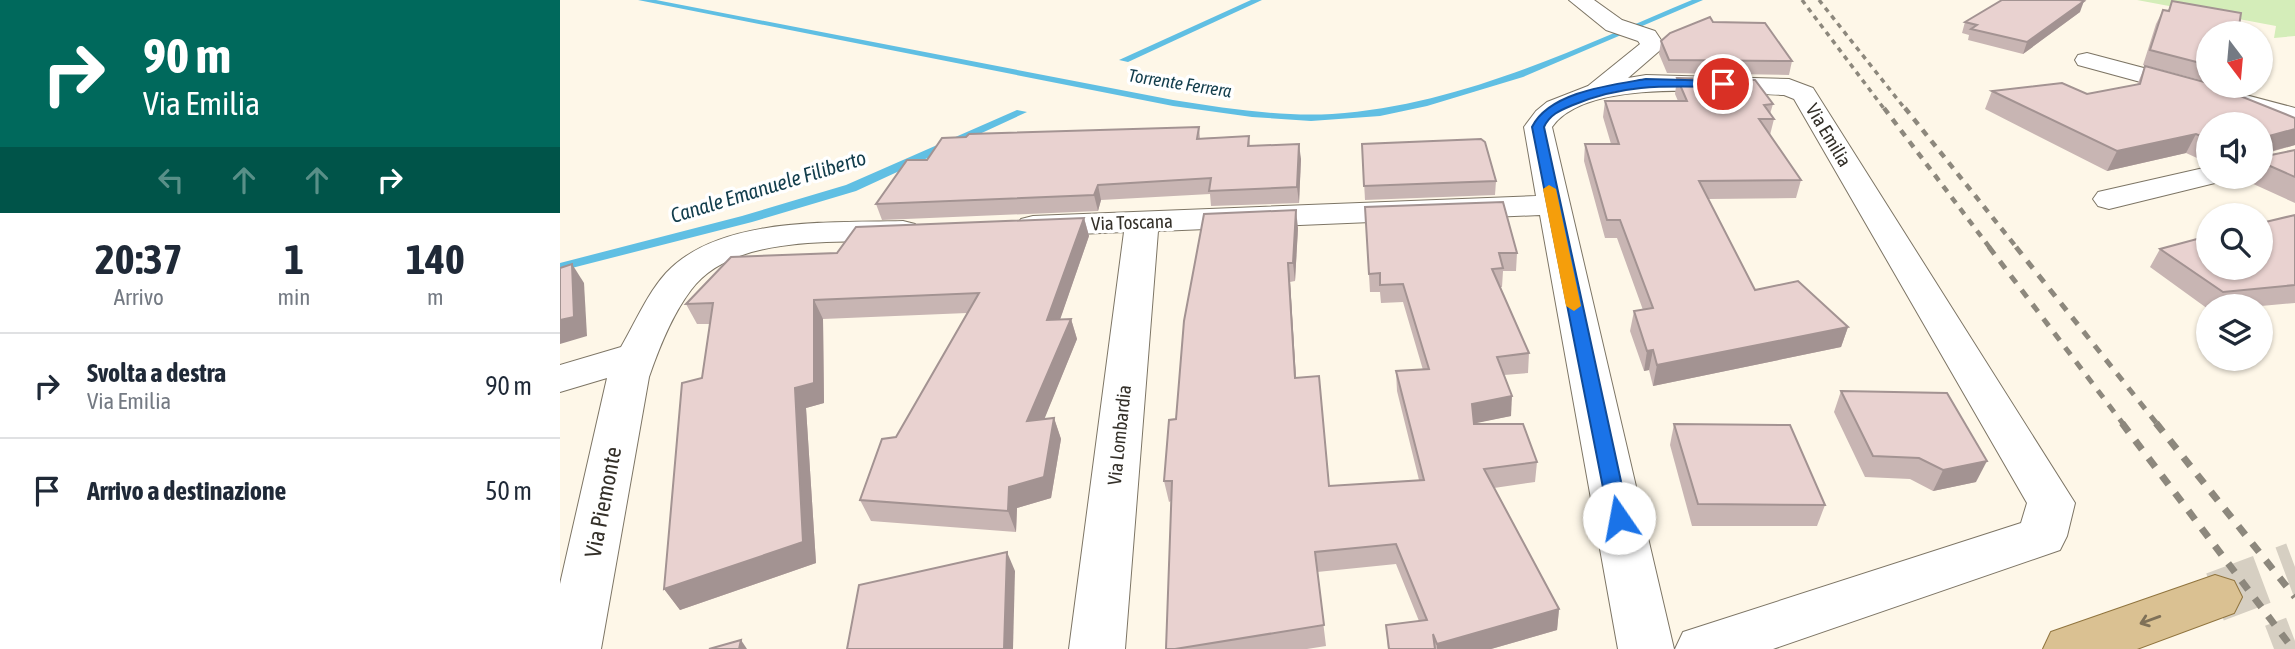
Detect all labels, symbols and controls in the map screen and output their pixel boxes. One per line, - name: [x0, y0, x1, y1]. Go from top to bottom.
- north arrow: [2196, 21, 2273, 98]
- map controls: [2196, 21, 2273, 371]
- text: 90 m: [143, 27, 231, 83]
- icon: right: [28, 28, 119, 119]
- pin: [1693, 54, 1753, 114]
- water label: Torrente Ferrera: [1127, 64, 1234, 102]
- icon: arrive: [1704, 65, 1742, 103]
- text: Via Emilia: [143, 85, 260, 122]
- street label: Via Emilia: [1802, 100, 1856, 170]
- button: sound: [2196, 112, 2273, 189]
- water label: Canale Emanuele Filiberto: [667, 145, 869, 227]
- icon: left: [152, 161, 190, 199]
- icon: ahead: [225, 161, 263, 199]
- icon: ahead: [298, 161, 336, 199]
- icon: right: [371, 161, 409, 199]
- button: search: [2196, 203, 2273, 280]
- street label: Via Toscana: [1091, 210, 1173, 234]
- text: 20:37: [95, 235, 182, 283]
- text: 1: [284, 235, 304, 283]
- text: 140: [406, 235, 465, 283]
- text: Arrivo: [114, 284, 164, 310]
- text: min: [278, 284, 311, 310]
- text: m: [427, 284, 444, 310]
- button: layers: [2196, 294, 2273, 371]
- text: Svolta a destra: [87, 358, 226, 388]
- icon: right: [28, 367, 66, 405]
- text: 90 m: [485, 371, 532, 401]
- street label: Via Lombardia: [1103, 384, 1135, 486]
- text: Via Emilia: [87, 388, 171, 414]
- street label: Via Piemonte: [580, 444, 626, 560]
- icon: arrive: [28, 472, 66, 510]
- text: Arrivo a destinazione: [87, 476, 286, 506]
- text: 50 m: [485, 476, 532, 506]
- position arrow: [1582, 481, 1656, 555]
- one-way arrow: [2140, 615, 2162, 627]

